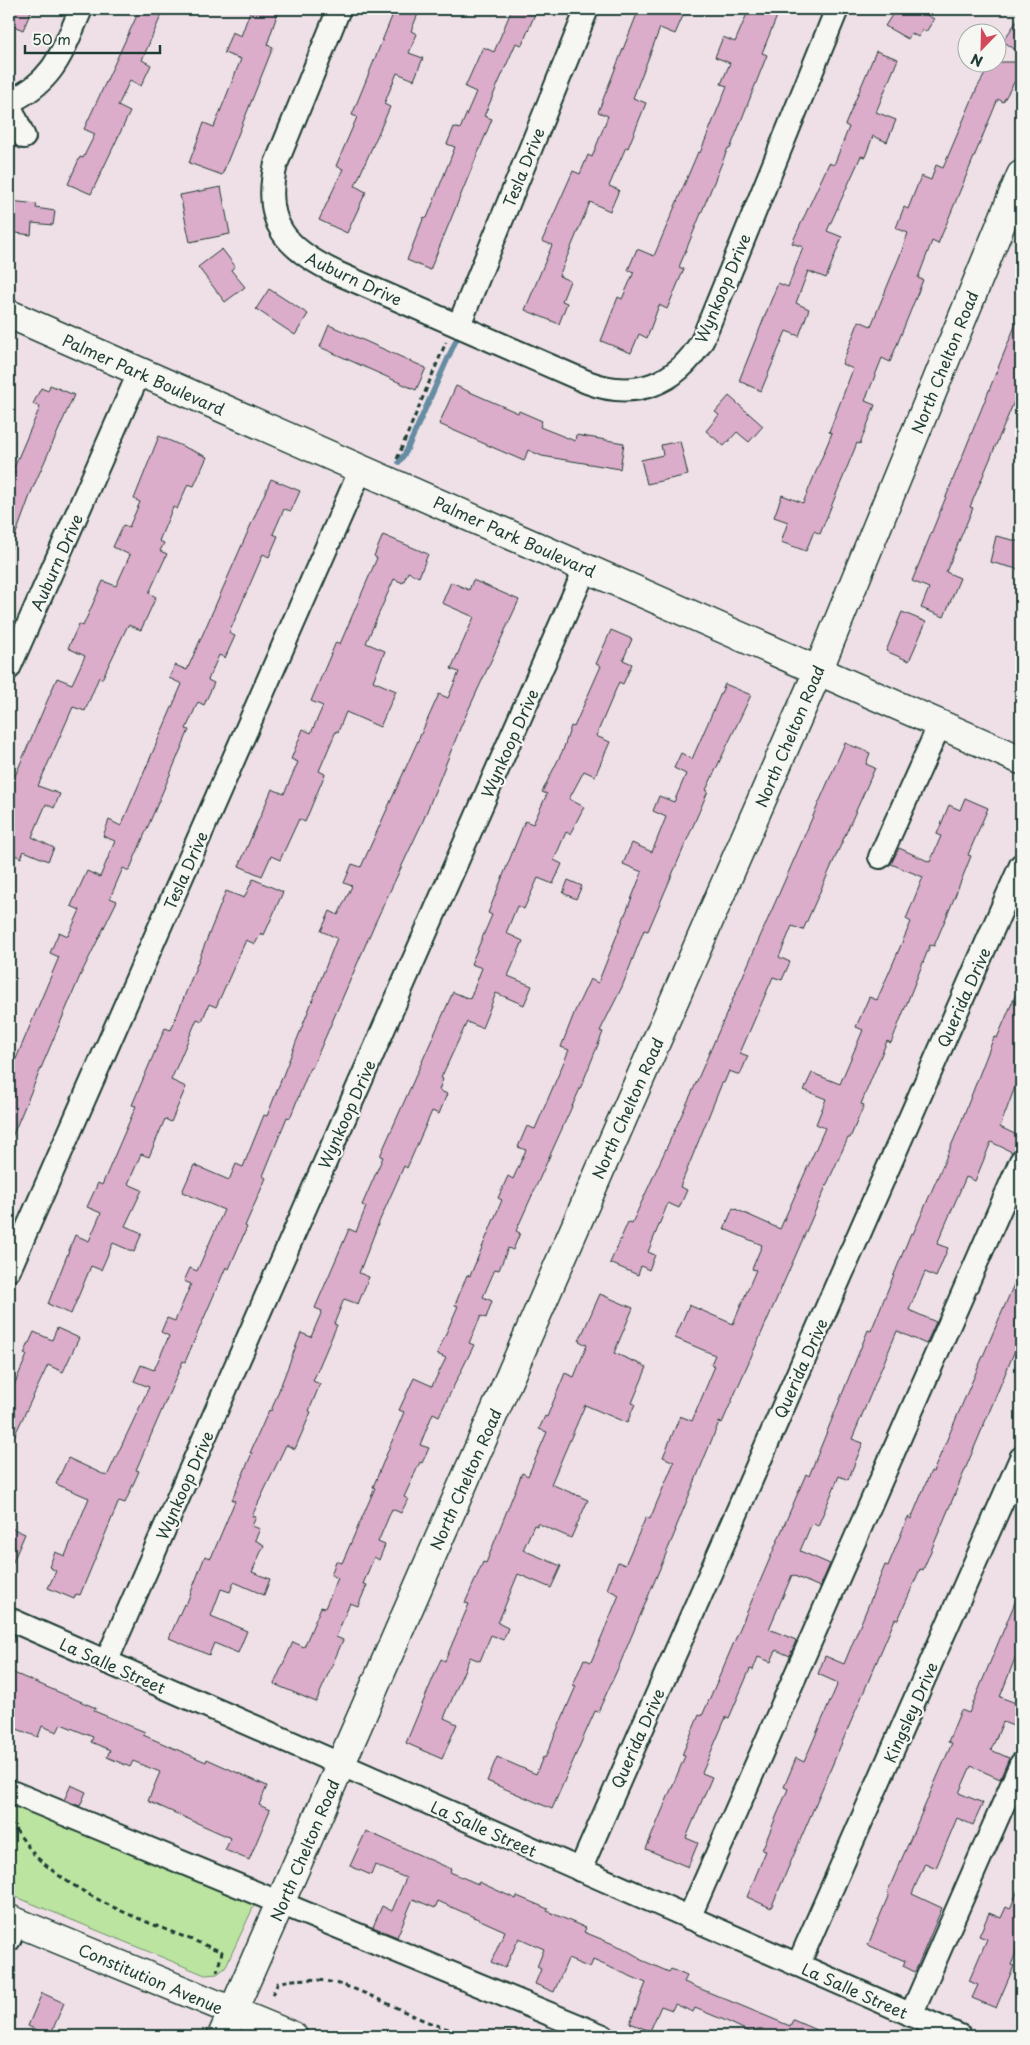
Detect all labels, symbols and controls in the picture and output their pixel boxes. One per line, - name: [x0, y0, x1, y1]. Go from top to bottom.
- scale bar: [25, 22, 160, 54]
- north arrow: [958, 22, 1008, 72]
- text: 50 m: [32, 27, 71, 50]
- text: N: [968, 49, 986, 72]
- street label: Tesla Drive: [496, 124, 550, 210]
- street label: Wynkoop Drive: [688, 229, 756, 347]
- street label: Auburn Drive: [302, 245, 406, 311]
- street label: North Chelton Road: [904, 287, 984, 437]
- street label: Palmer Park Boulevard: [59, 327, 229, 421]
- street label: Palmer Park Boulevard: [430, 489, 600, 583]
- street label: Auburn Drive: [24, 510, 88, 614]
- street label: North Chelton Road: [748, 661, 830, 811]
- street label: Wynkoop Drive: [474, 685, 544, 801]
- street label: Tesla Drive: [157, 827, 213, 913]
- street label: Querida Drive: [930, 943, 996, 1051]
- street label: North Chelton Road: [585, 1034, 669, 1182]
- street label: Wynkoop Drive: [311, 1056, 381, 1172]
- street label: Querida Drive: [767, 1314, 833, 1422]
- street label: North Chelton Road: [423, 1405, 507, 1553]
- street label: Wynkoop Drive: [149, 1427, 219, 1543]
- street label: La Salle Street: [56, 1631, 170, 1699]
- street label: Kingsley Drive: [877, 1658, 943, 1766]
- street label: Querida Drive: [604, 1684, 670, 1792]
- street label: North Chelton Road: [263, 1775, 345, 1925]
- street label: La Salle Street: [427, 1794, 541, 1862]
- street label: Constitution Avenue: [75, 1937, 227, 2019]
- street label: La Salle Street: [798, 1956, 912, 2024]

